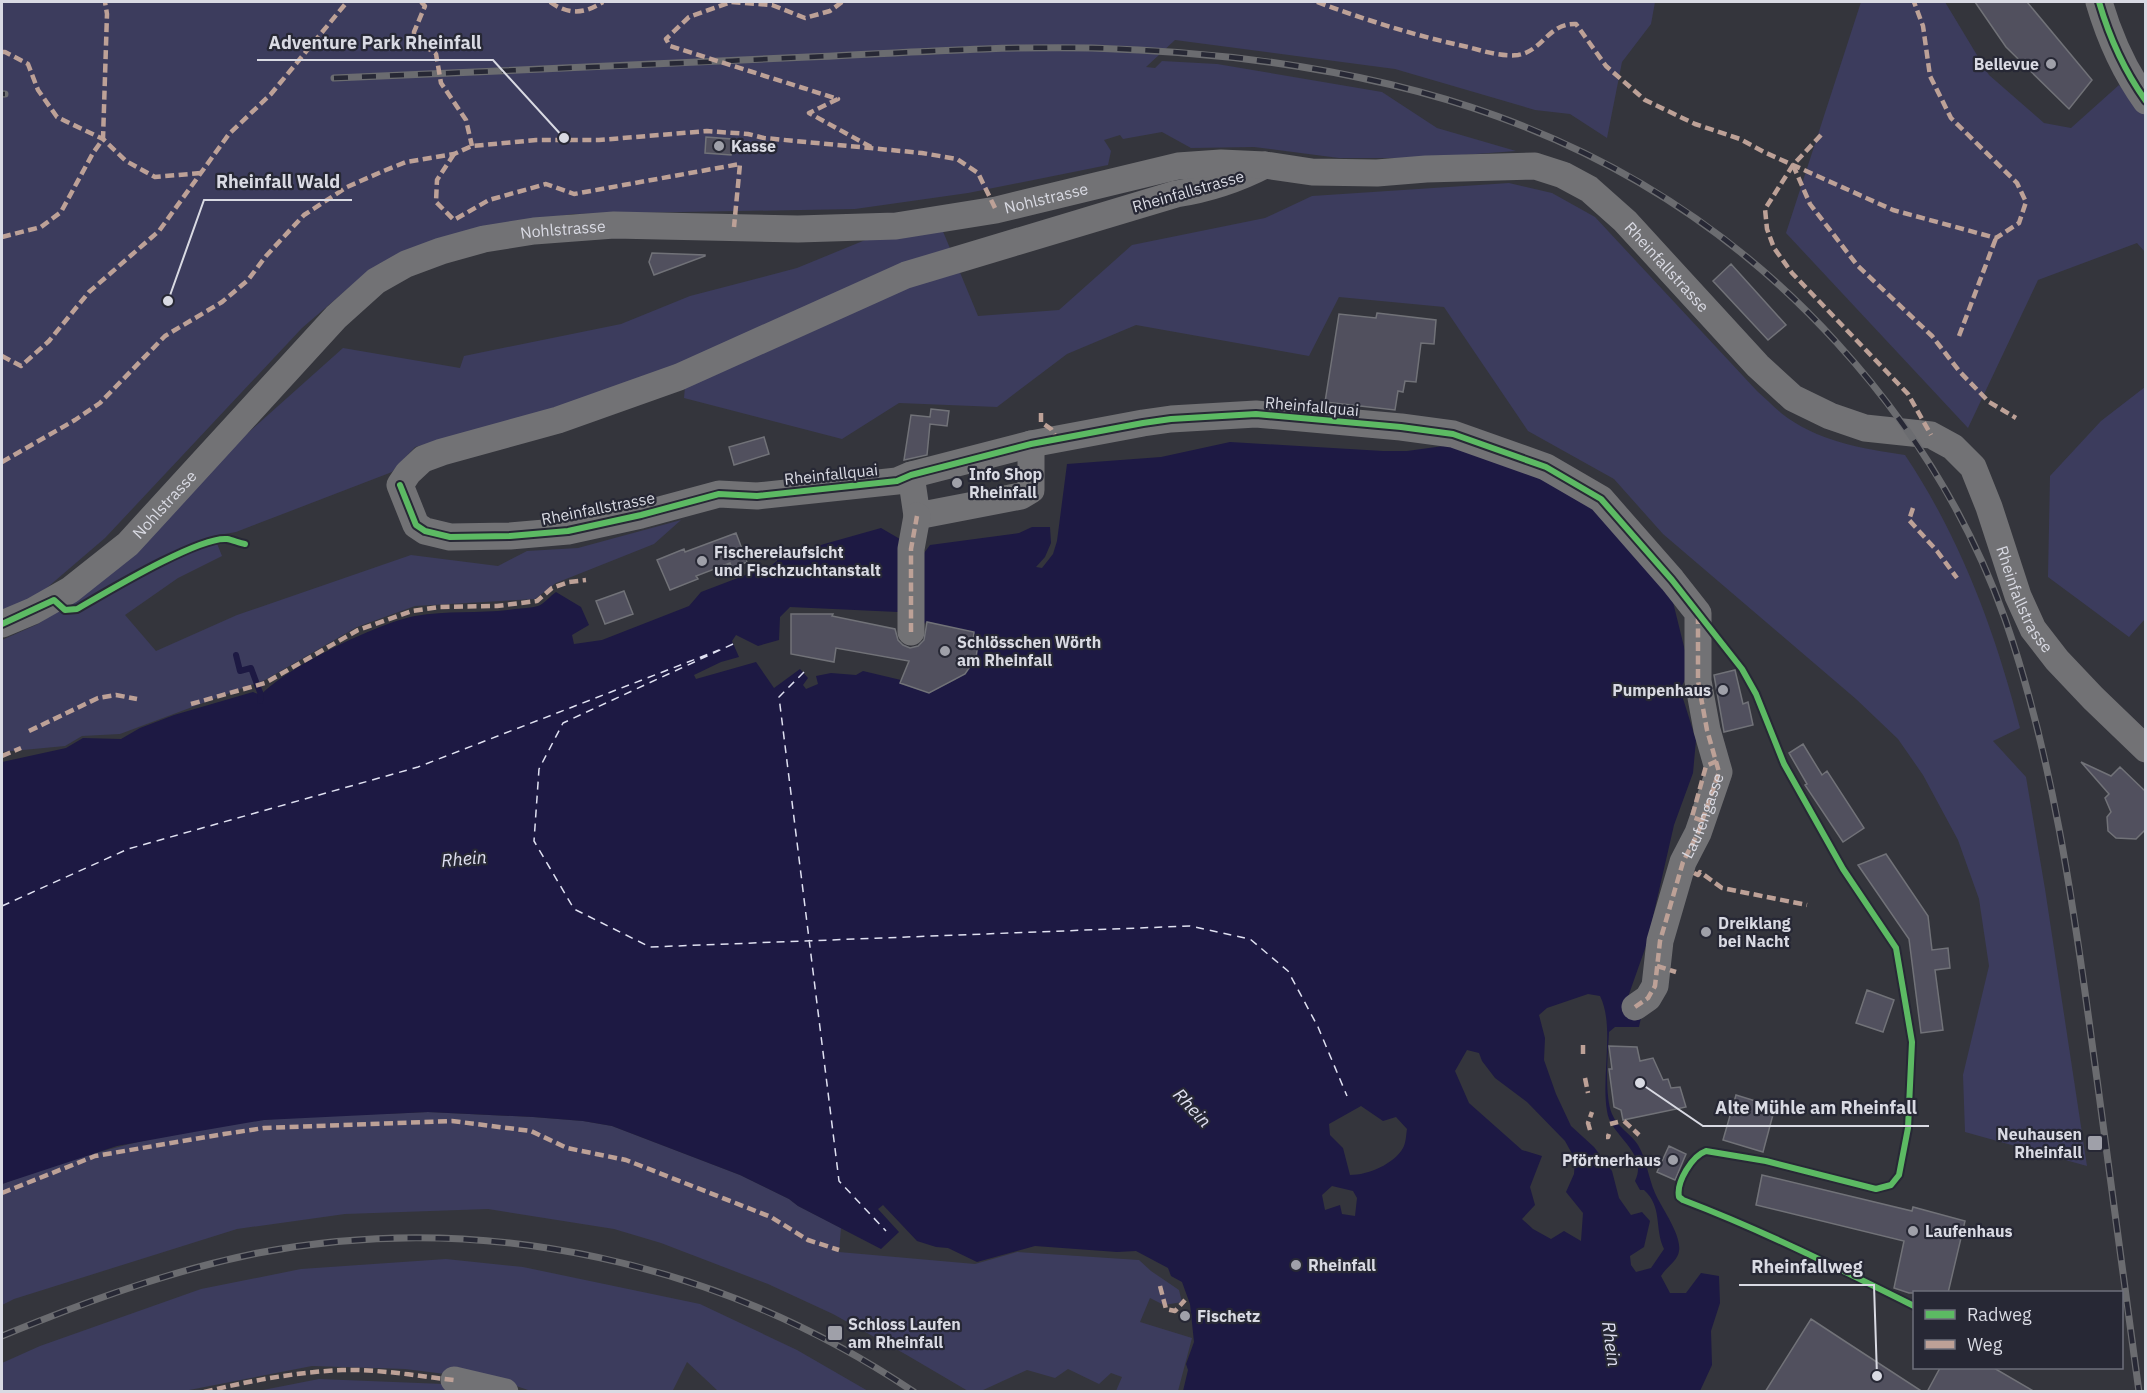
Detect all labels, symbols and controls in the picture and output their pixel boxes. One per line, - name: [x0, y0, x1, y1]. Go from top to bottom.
- callout: Adventure Park Rheinfall: [257, 24, 493, 60]
- text: Adventure Park Rheinfall: [269, 31, 482, 54]
- place label: Bellevue: [1974, 54, 2039, 74]
- marker: Bellevue: [2044, 57, 2058, 71]
- place label: Kasse: [731, 136, 776, 156]
- marker: Kasse: [712, 139, 726, 153]
- callout: Rheinfall Wald: [204, 164, 352, 200]
- street label: Rheinfallstrasse: [1130, 165, 1246, 217]
- text: Rheinfall Wald: [216, 170, 340, 193]
- street label: Nohlstrasse: [1002, 178, 1090, 218]
- street label: Nohlstrasse: [519, 216, 607, 243]
- street label: Rheinfallstrasse: [1621, 217, 1714, 316]
- street label: Rheinfallquai: [1264, 392, 1360, 420]
- street label: Rheinfallquai: [783, 459, 879, 489]
- place label: Info Shop Rheinfall: [969, 464, 1043, 502]
- street label: Nohlstrasse: [128, 466, 201, 543]
- marker: Info Shop Rheinfall: [950, 476, 964, 490]
- street label: Rheinfallstrasse: [539, 487, 657, 529]
- place label: Fischereiaufsicht und Fischzuchtanstalt: [714, 542, 881, 580]
- street label: Rheinfallstrasse: [1992, 543, 2058, 657]
- marker: Fischereiaufsicht und Fischzuchtanstalt: [695, 554, 709, 568]
- place label: Schlösschen Wörth am Rheinfall: [957, 632, 1101, 670]
- marker: Schlösschen Wörth am Rheinfall: [938, 644, 952, 658]
- place label: Pumpenhaus: [1612, 680, 1711, 700]
- marker: Pumpenhaus: [1716, 683, 1730, 697]
- street label: Laufengasse: [1677, 770, 1728, 861]
- water label: Rhein: [440, 845, 488, 872]
- place label: Dreiklang bei Nacht: [1718, 913, 1791, 951]
- marker: Dreiklang bei Nacht: [1699, 925, 1713, 939]
- water label: Rhein: [1168, 1083, 1216, 1132]
- callout: Alte Mühle am Rheinfall: [1703, 1090, 1929, 1126]
- text: Alte Mühle am Rheinfall: [1715, 1096, 1917, 1119]
- place label: Neuhausen Rheinfall: [1997, 1124, 2082, 1162]
- marker: Neuhausen Rheinfall: [2086, 1134, 2104, 1152]
- place label: Pförtnerhaus: [1562, 1150, 1661, 1170]
- marker: Pförtnerhaus: [1666, 1153, 1680, 1167]
- place label: Laufenhaus: [1925, 1221, 2013, 1241]
- marker: Laufenhaus: [1906, 1224, 1920, 1238]
- callout: Rheinfallweg: [1739, 1249, 1874, 1285]
- place label: Rheinfall: [1308, 1255, 1376, 1275]
- text: Rheinfallweg: [1751, 1255, 1863, 1278]
- marker: Rheinfall: [1289, 1258, 1303, 1272]
- legend: [1913, 1291, 2123, 1369]
- text: Radweg: [1967, 1303, 2032, 1326]
- place label: Fischetz: [1197, 1306, 1260, 1326]
- marker: Fischetz: [1178, 1309, 1192, 1323]
- place label: Schloss Laufen am Rheinfall: [848, 1314, 961, 1352]
- water label: Rhein: [1597, 1320, 1626, 1368]
- marker: Schloss Laufen am Rheinfall: [826, 1324, 844, 1342]
- text: Weg: [1967, 1333, 2003, 1356]

